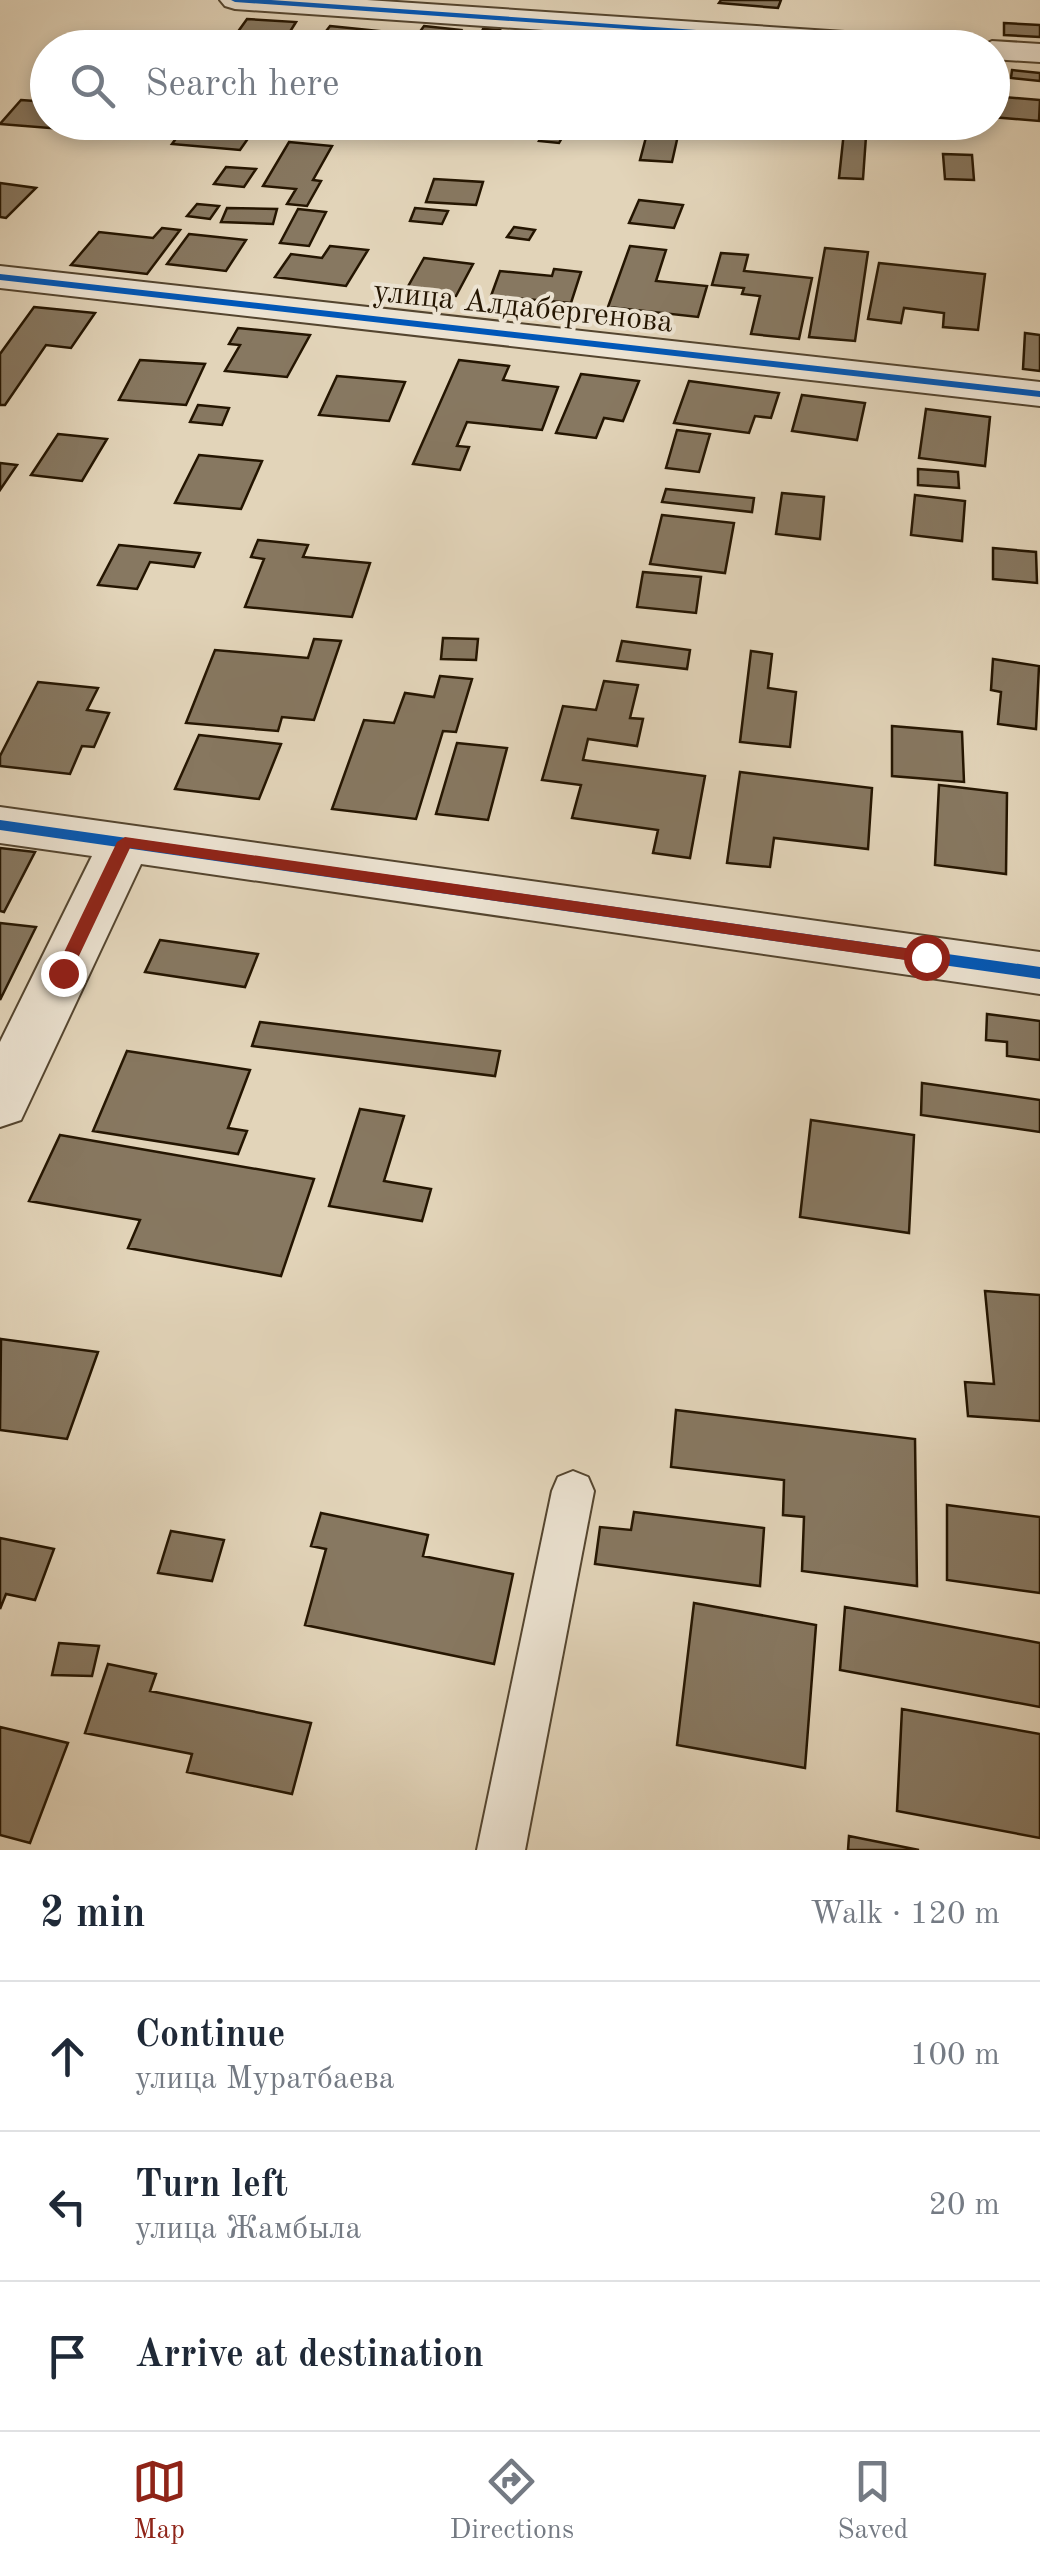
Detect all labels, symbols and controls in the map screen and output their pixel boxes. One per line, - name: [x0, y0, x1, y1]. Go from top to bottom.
- search box: [30, 30, 1010, 140]
- icon: search: [65, 58, 120, 113]
- text: Search here: [145, 66, 340, 104]
- street label: улица Алдабергенова: [371, 276, 675, 340]
- route start: [904, 935, 950, 981]
- route end: [41, 951, 87, 997]
- text: 2 min: [40, 1894, 146, 1936]
- text: Walk · 120 m: [810, 1899, 1000, 1931]
- text: Continue: [135, 2017, 285, 2055]
- icon: ahead: [40, 2029, 95, 2084]
- text: 100 m: [910, 2040, 1000, 2072]
- text: улица Муратбаева: [135, 2064, 395, 2096]
- text: Turn left: [135, 2167, 288, 2205]
- icon: left: [40, 2179, 95, 2234]
- text: 20 m: [929, 2190, 1000, 2222]
- text: улица Жамбыла: [135, 2214, 361, 2246]
- icon: arrive: [40, 2329, 95, 2384]
- text: Arrive at destination: [135, 2337, 484, 2375]
- tab: Map: [132, 2454, 187, 2549]
- tab: Directions: [450, 2454, 574, 2549]
- tab: Saved: [837, 2454, 908, 2549]

